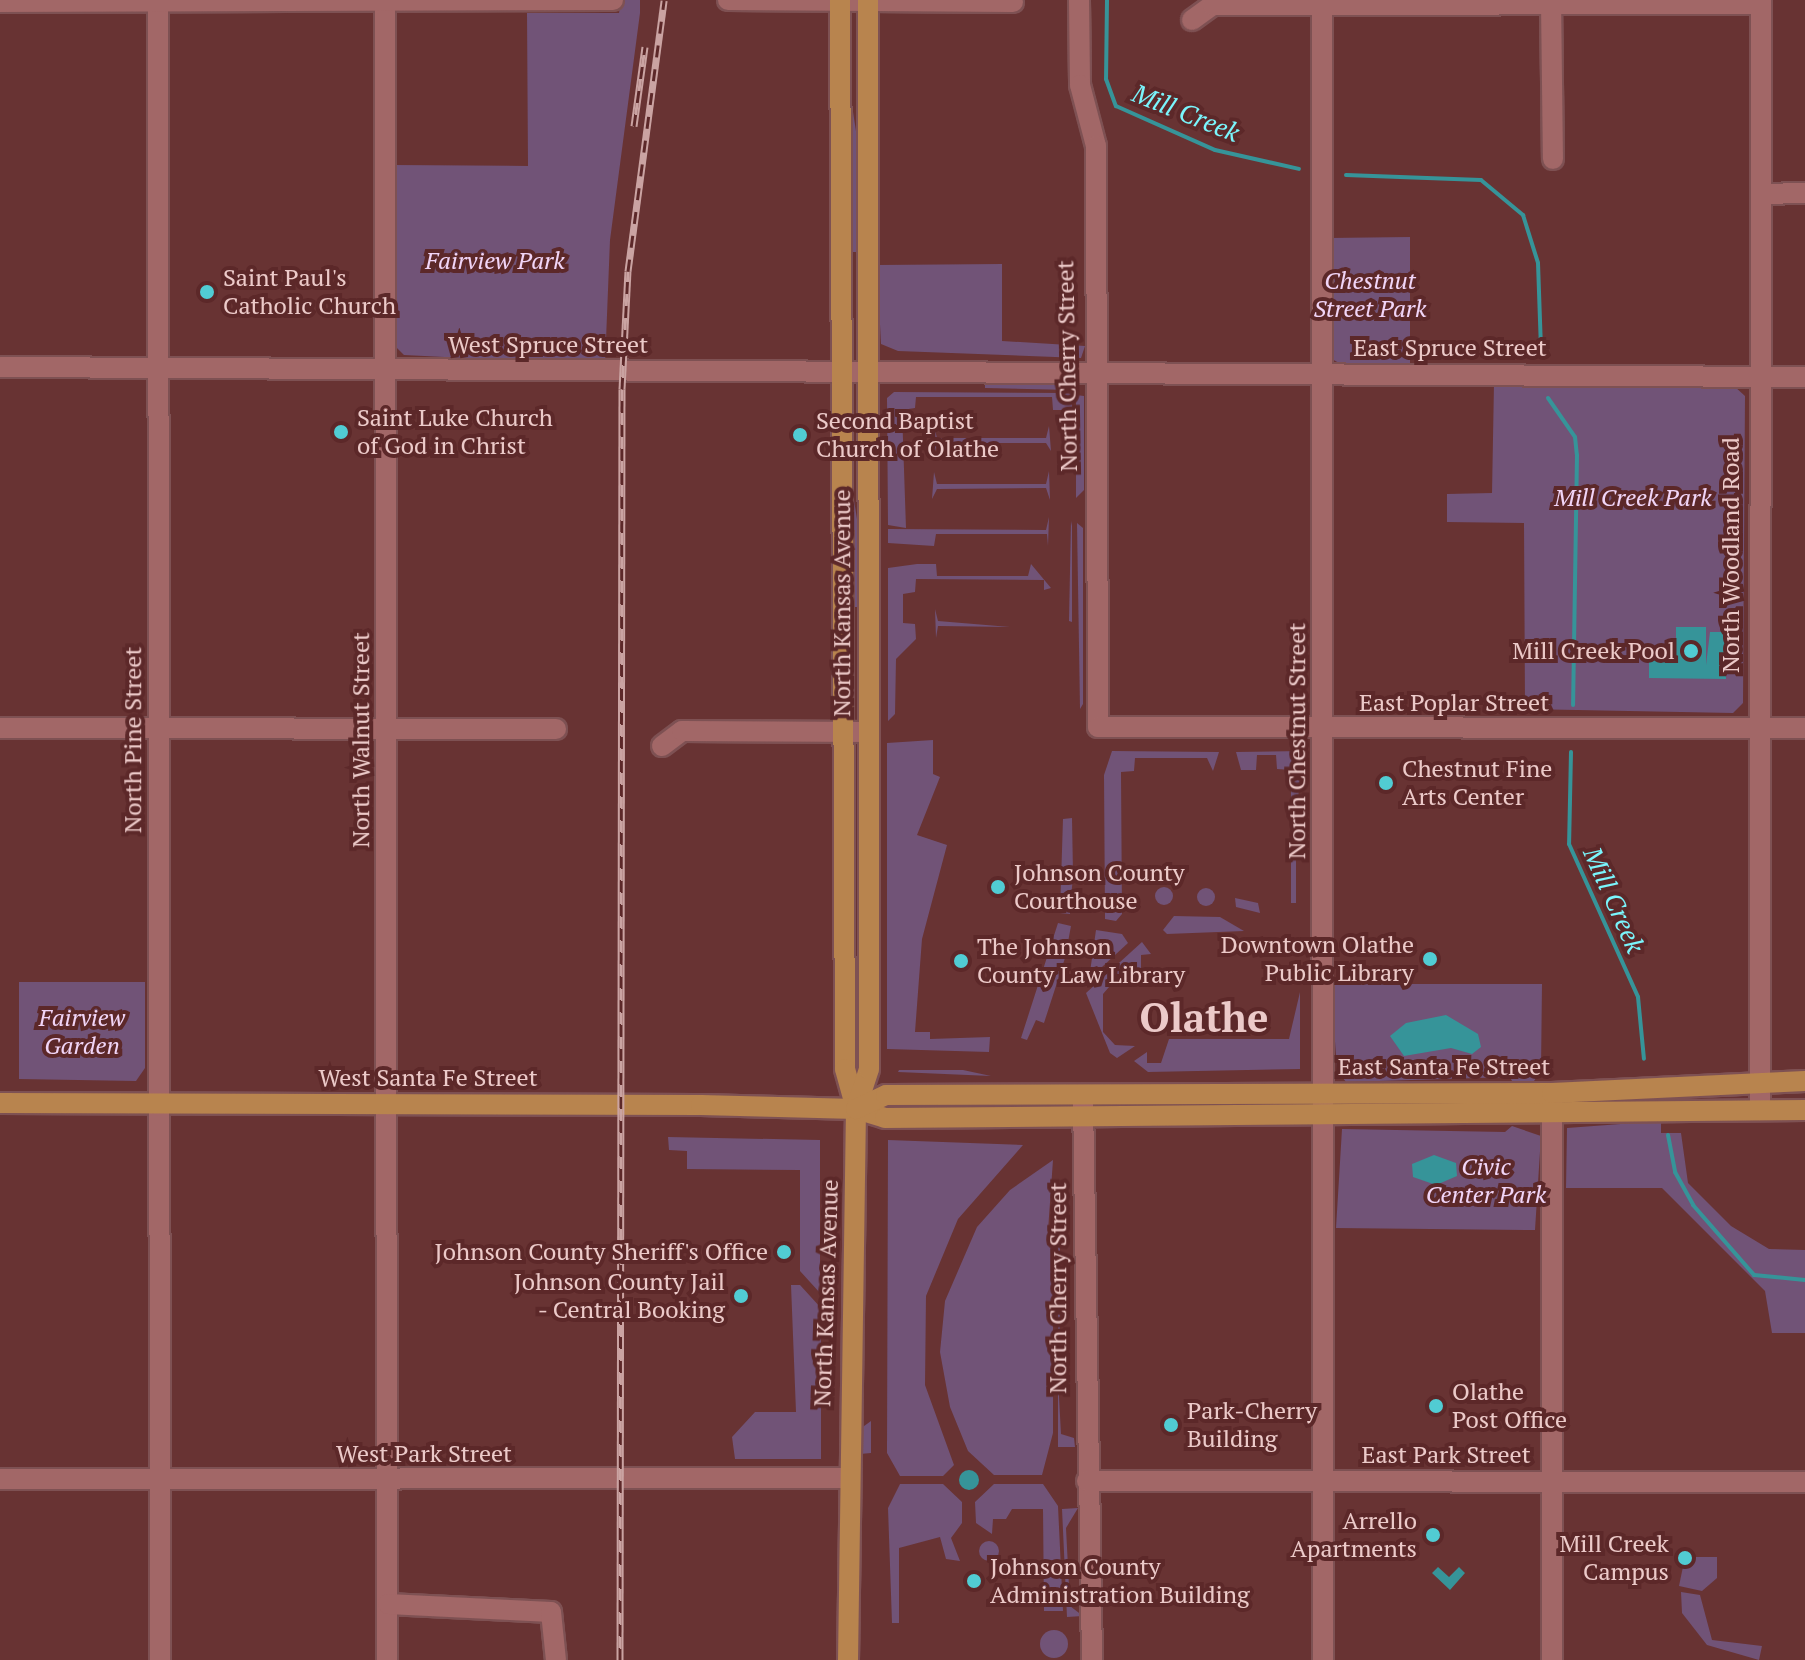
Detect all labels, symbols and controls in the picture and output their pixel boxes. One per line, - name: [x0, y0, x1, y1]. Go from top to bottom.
- water label: Mill Creek: [1128, 77, 1244, 149]
- park label: Fairview Park: [425, 247, 565, 275]
- street label: North Cherry Street: [1051, 260, 1083, 472]
- place label: Saint Paul's Catholic Church: [223, 264, 396, 320]
- park label: Chestnut Street Park: [1313, 267, 1427, 323]
- marker: Saint Paul's Catholic Church: [198, 283, 216, 301]
- street label: West Spruce Street: [448, 331, 648, 359]
- street label: East Spruce Street: [1353, 334, 1547, 362]
- place label: Saint Luke Church of God in Christ: [357, 404, 553, 460]
- place label: Second Baptist Church of Olathe: [816, 407, 999, 463]
- marker: Saint Luke Church of God in Christ: [332, 423, 350, 441]
- marker: Second Baptist Church of Olathe: [791, 426, 809, 444]
- street label: North Woodland Road: [1717, 437, 1745, 673]
- park label: Mill Creek Park: [1554, 484, 1712, 512]
- street label: North Kansas Avenue: [828, 489, 856, 717]
- street label: North Chestnut Street: [1283, 623, 1311, 859]
- street label: North Walnut Street: [347, 632, 375, 848]
- place label: Mill Creek Pool: [1512, 637, 1675, 665]
- marker: Mill Creek Pool: [1682, 642, 1700, 660]
- street label: North Pine Street: [119, 647, 147, 833]
- street label: East Poplar Street: [1359, 689, 1549, 717]
- place label: Chestnut Fine Arts Center: [1402, 755, 1552, 811]
- marker: Chestnut Fine Arts Center: [1377, 774, 1395, 792]
- water label: Mill Creek: [1577, 842, 1651, 958]
- place label: Johnson County Courthouse: [1014, 859, 1185, 915]
- marker: Johnson County Courthouse: [989, 878, 1007, 896]
- place label: Downtown Olathe Public Library: [1221, 931, 1414, 987]
- place label: The Johnson County Law Library: [977, 933, 1185, 989]
- marker: Downtown Olathe Public Library: [1421, 950, 1439, 968]
- marker: The Johnson County Law Library: [952, 952, 970, 970]
- district label: Olathe: [1140, 993, 1268, 1041]
- park label: Fairview Garden: [39, 1004, 125, 1060]
- street label: East Santa Fe Street: [1338, 1053, 1550, 1081]
- street label: West Santa Fe Street: [318, 1064, 538, 1092]
- park label: Civic Center Park: [1426, 1153, 1546, 1209]
- street label: North Kansas Avenue: [808, 1179, 844, 1407]
- street label: North Cherry Street: [1044, 1182, 1072, 1394]
- place label: Johnson County Sheriff's Office: [435, 1238, 768, 1266]
- marker: Johnson County Sheriff's Office: [775, 1243, 793, 1261]
- place label: Johnson County Jail - Central Booking: [514, 1268, 725, 1324]
- marker: Johnson County Jail - Central Booking: [732, 1287, 750, 1305]
- place label: Olathe Post Office: [1452, 1378, 1567, 1434]
- place label: Park-Cherry Building: [1187, 1397, 1317, 1453]
- marker: Olathe Post Office: [1427, 1397, 1445, 1415]
- marker: Park-Cherry Building: [1162, 1416, 1180, 1434]
- street label: West Park Street: [336, 1440, 512, 1468]
- street label: East Park Street: [1361, 1441, 1531, 1469]
- place label: Arrello Apartments: [1290, 1507, 1417, 1563]
- marker: Arrello Apartments: [1424, 1526, 1442, 1544]
- place label: Mill Creek Campus: [1559, 1530, 1669, 1586]
- marker: Mill Creek Campus: [1676, 1549, 1694, 1567]
- place label: Johnson County Administration Building: [990, 1553, 1250, 1609]
- marker: Johnson County Administration Building: [965, 1572, 983, 1590]

